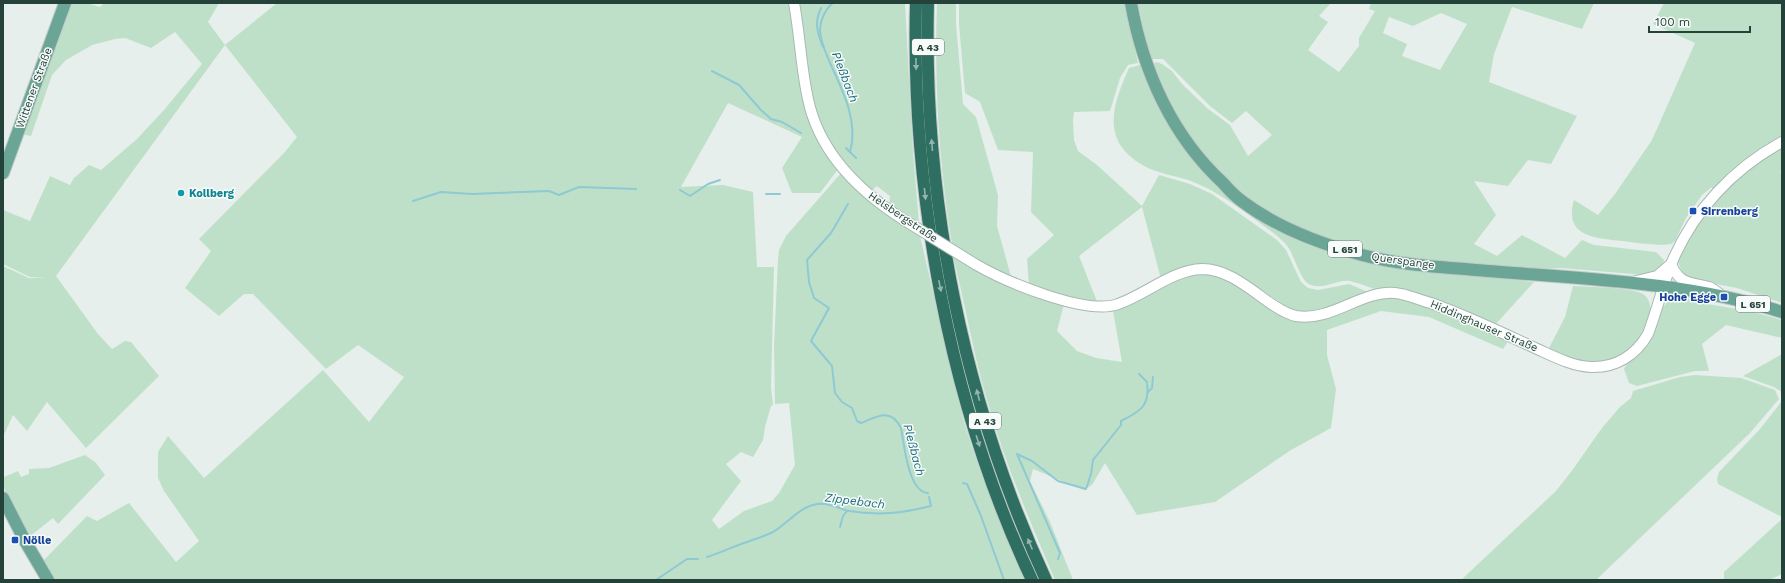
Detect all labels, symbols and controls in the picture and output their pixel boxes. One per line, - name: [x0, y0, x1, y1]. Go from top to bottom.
- scale bar: [1649, 8, 1750, 34]
- text: 100 m: [1655, 15, 1690, 29]
- road number: A 43: [912, 39, 944, 55]
- street label: Wittener Straße: [13, 46, 55, 130]
- water label: Pleßbach: [829, 50, 861, 104]
- one-way arrow: [913, 58, 920, 70]
- one-way arrow: [928, 139, 935, 151]
- place label: Kollberg: [189, 187, 235, 200]
- marker: Kollberg: [176, 188, 186, 198]
- one-way arrow: [922, 188, 928, 200]
- street label: Helsbergstraße: [866, 189, 940, 245]
- place label: Sirrenberg: [1701, 205, 1759, 218]
- marker: Sirrenberg: [1688, 206, 1698, 216]
- road number: L 651: [1328, 241, 1362, 257]
- street label: Querspange: [1371, 250, 1435, 272]
- one-way arrow: [937, 280, 943, 292]
- place label: Hohe Egge: [1659, 291, 1716, 304]
- marker: Hohe Egge: [1719, 292, 1729, 302]
- road number: L 651: [1736, 296, 1770, 312]
- street label: Hiddinghauser Straße: [1428, 297, 1540, 355]
- one-way arrow: [975, 389, 981, 401]
- road number: A 43: [969, 413, 1001, 429]
- water label: Pleßbach: [900, 422, 928, 478]
- one-way arrow: [975, 435, 981, 447]
- water label: Zippebach: [823, 490, 886, 512]
- place label: Nölle: [23, 534, 51, 547]
- marker: Nölle: [10, 535, 20, 545]
- one-way arrow: [1027, 539, 1033, 550]

